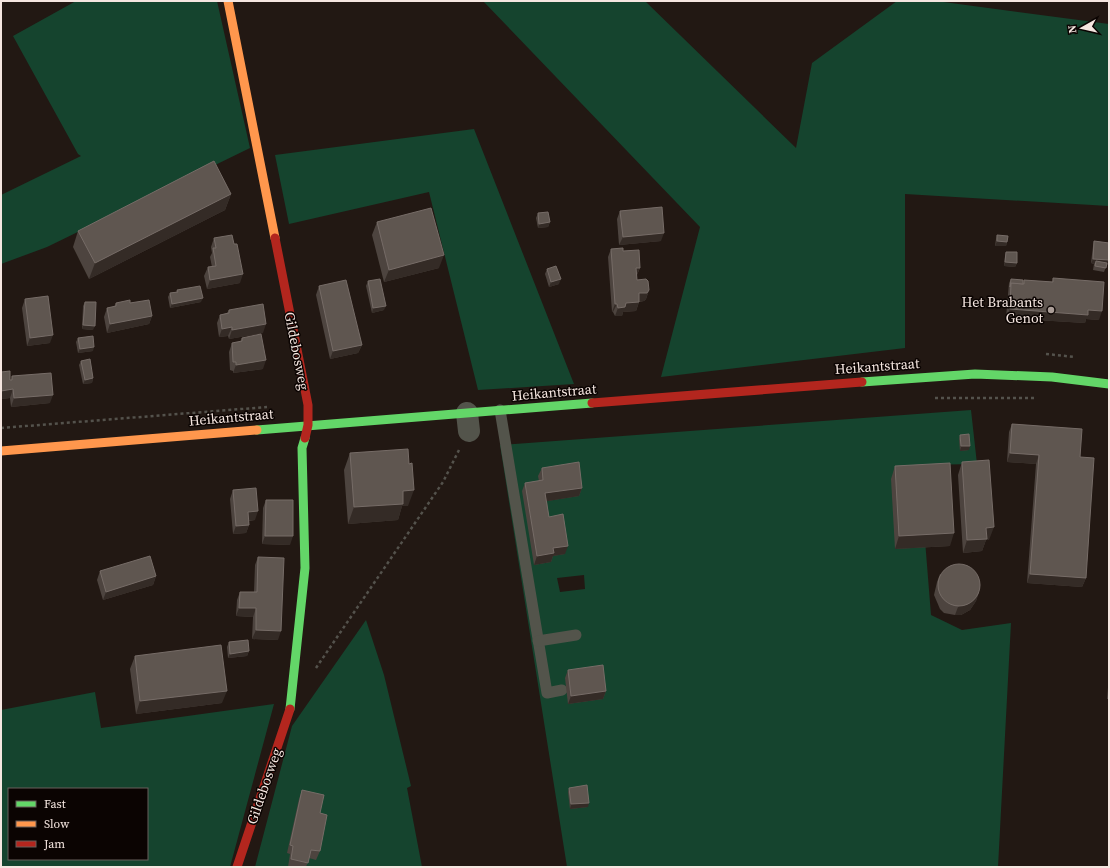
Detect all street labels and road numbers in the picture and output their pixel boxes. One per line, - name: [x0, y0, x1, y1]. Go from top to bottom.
- street label: Gildebosweg: [280, 310, 314, 392]
- street label: Heikantstraat: [834, 353, 921, 379]
- street label: Heikantstraat: [511, 378, 598, 406]
- street label: Heikantstraat: [188, 403, 275, 431]
- street label: Gildebosweg: [242, 745, 286, 827]

